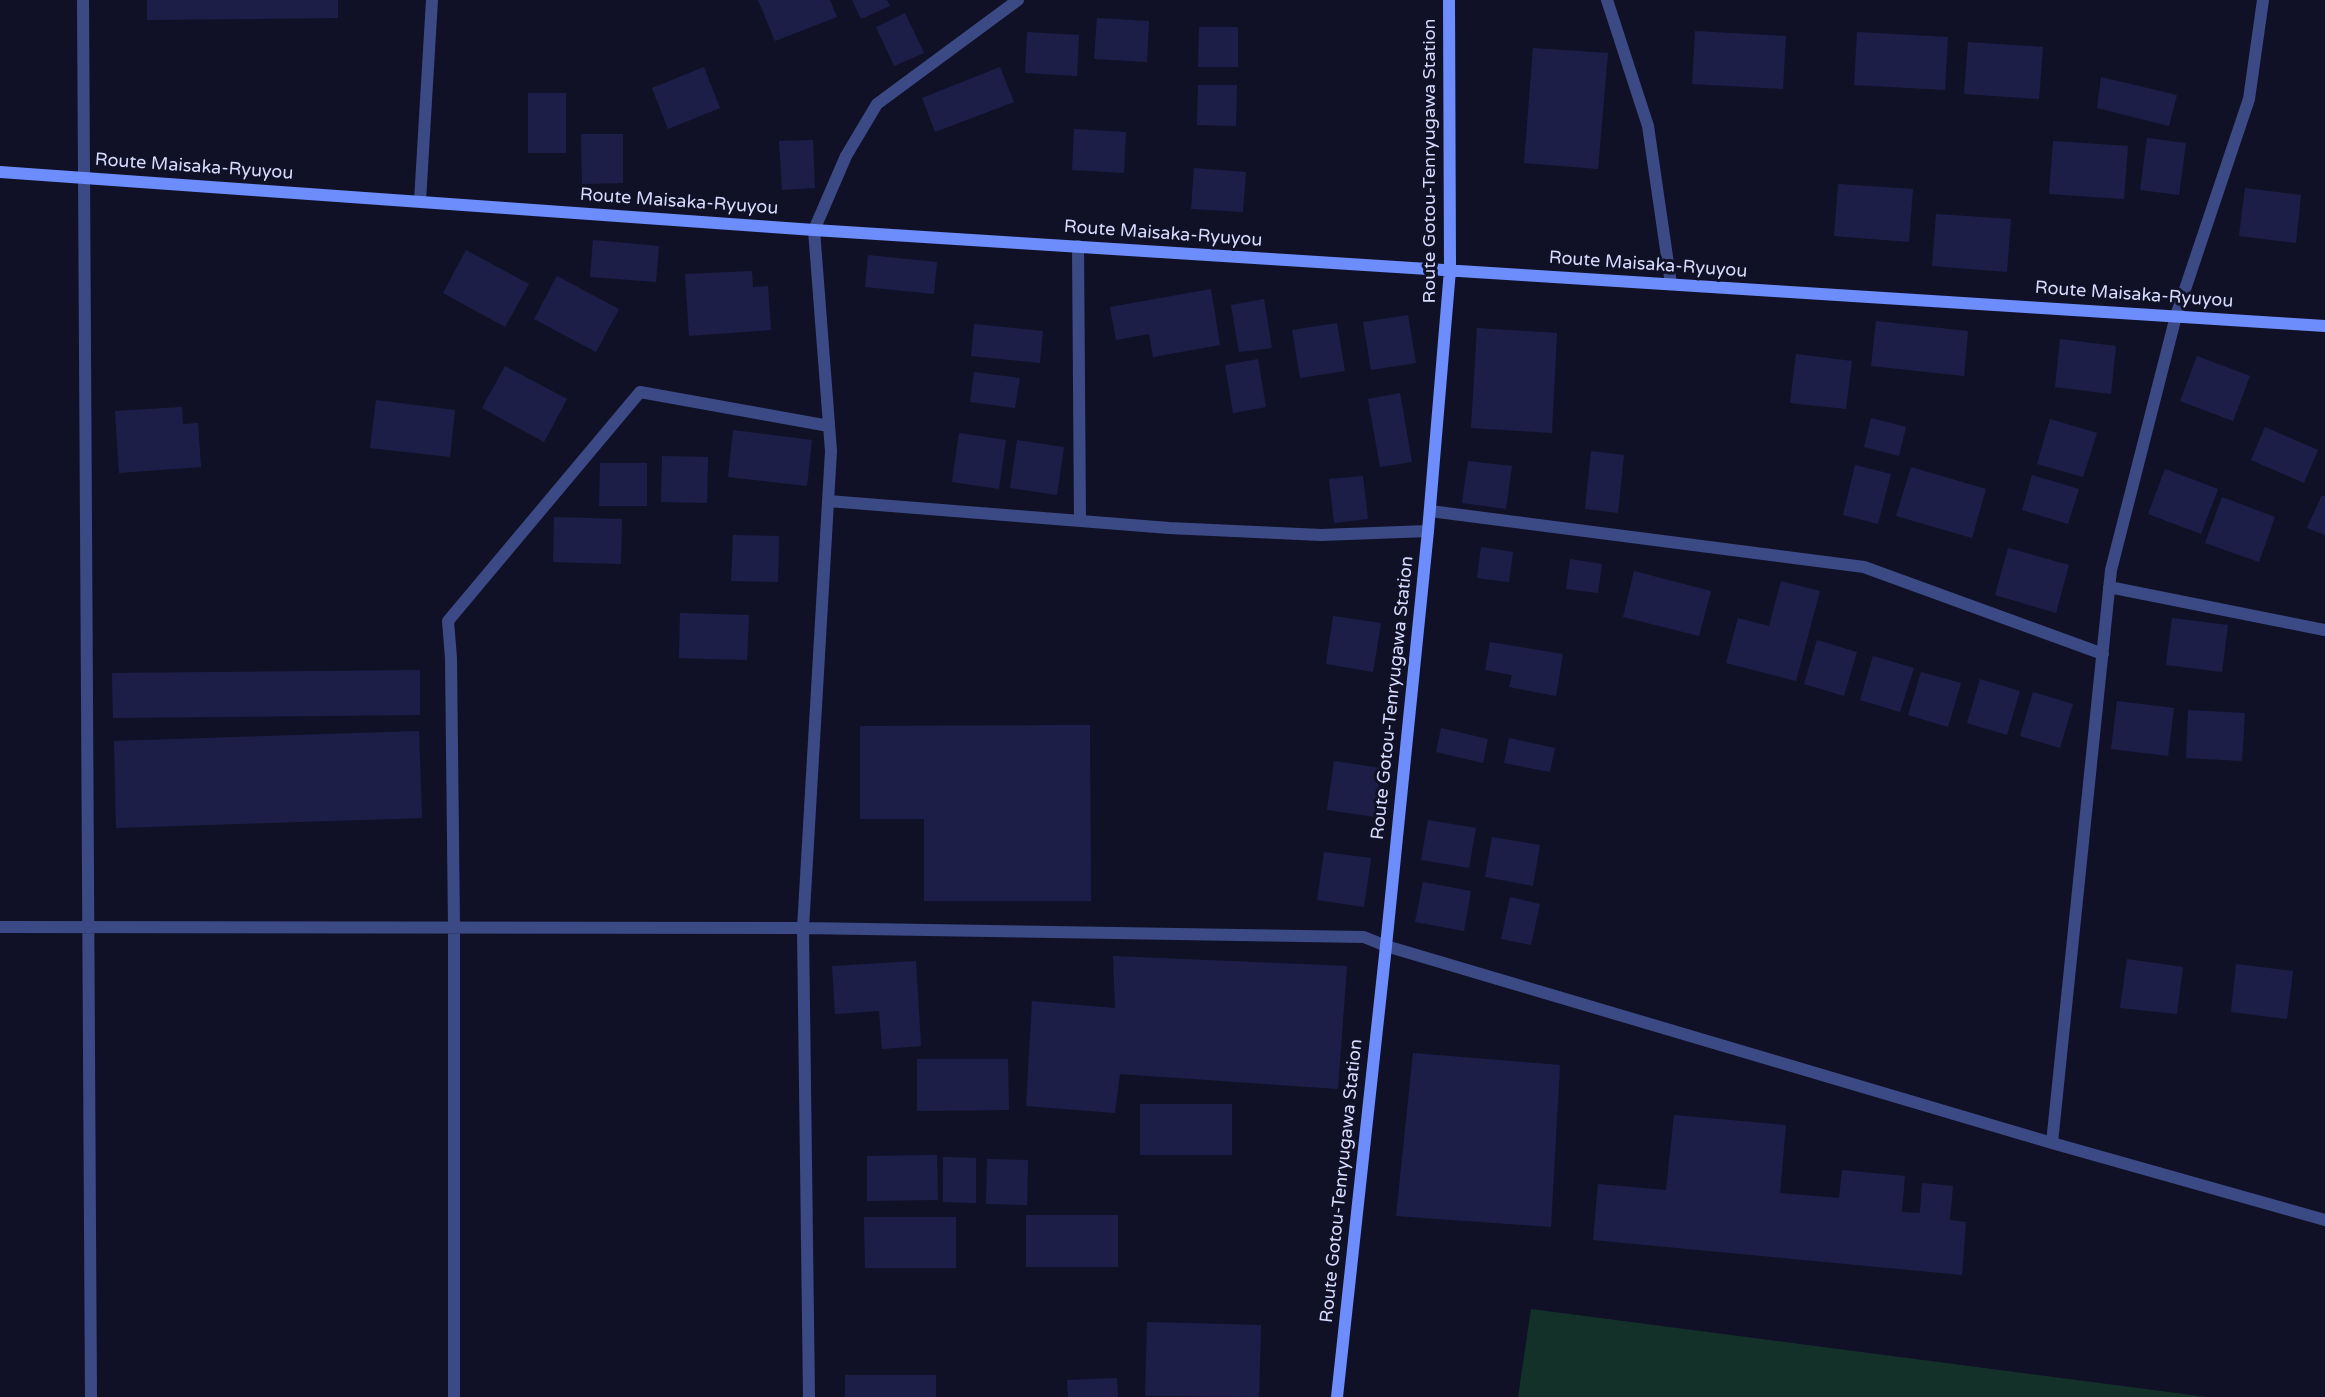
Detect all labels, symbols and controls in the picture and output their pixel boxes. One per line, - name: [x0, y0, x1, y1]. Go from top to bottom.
- street label: Route Gotou-Tenryugawa Station: [1419, 18, 1441, 304]
- street label: Route Maisaka-Ryuyou: [94, 149, 294, 185]
- street label: Route Maisaka-Ryuyou: [579, 184, 779, 220]
- street label: Route Maisaka-Ryuyou: [1063, 216, 1263, 252]
- street label: Route Maisaka-Ryuyou: [1548, 247, 1748, 283]
- street label: Route Maisaka-Ryuyou: [2034, 277, 2234, 313]
- street label: Route Gotou-Tenryugawa Station: [1367, 555, 1419, 841]
- street label: Route Gotou-Tenryugawa Station: [1316, 1038, 1368, 1324]

